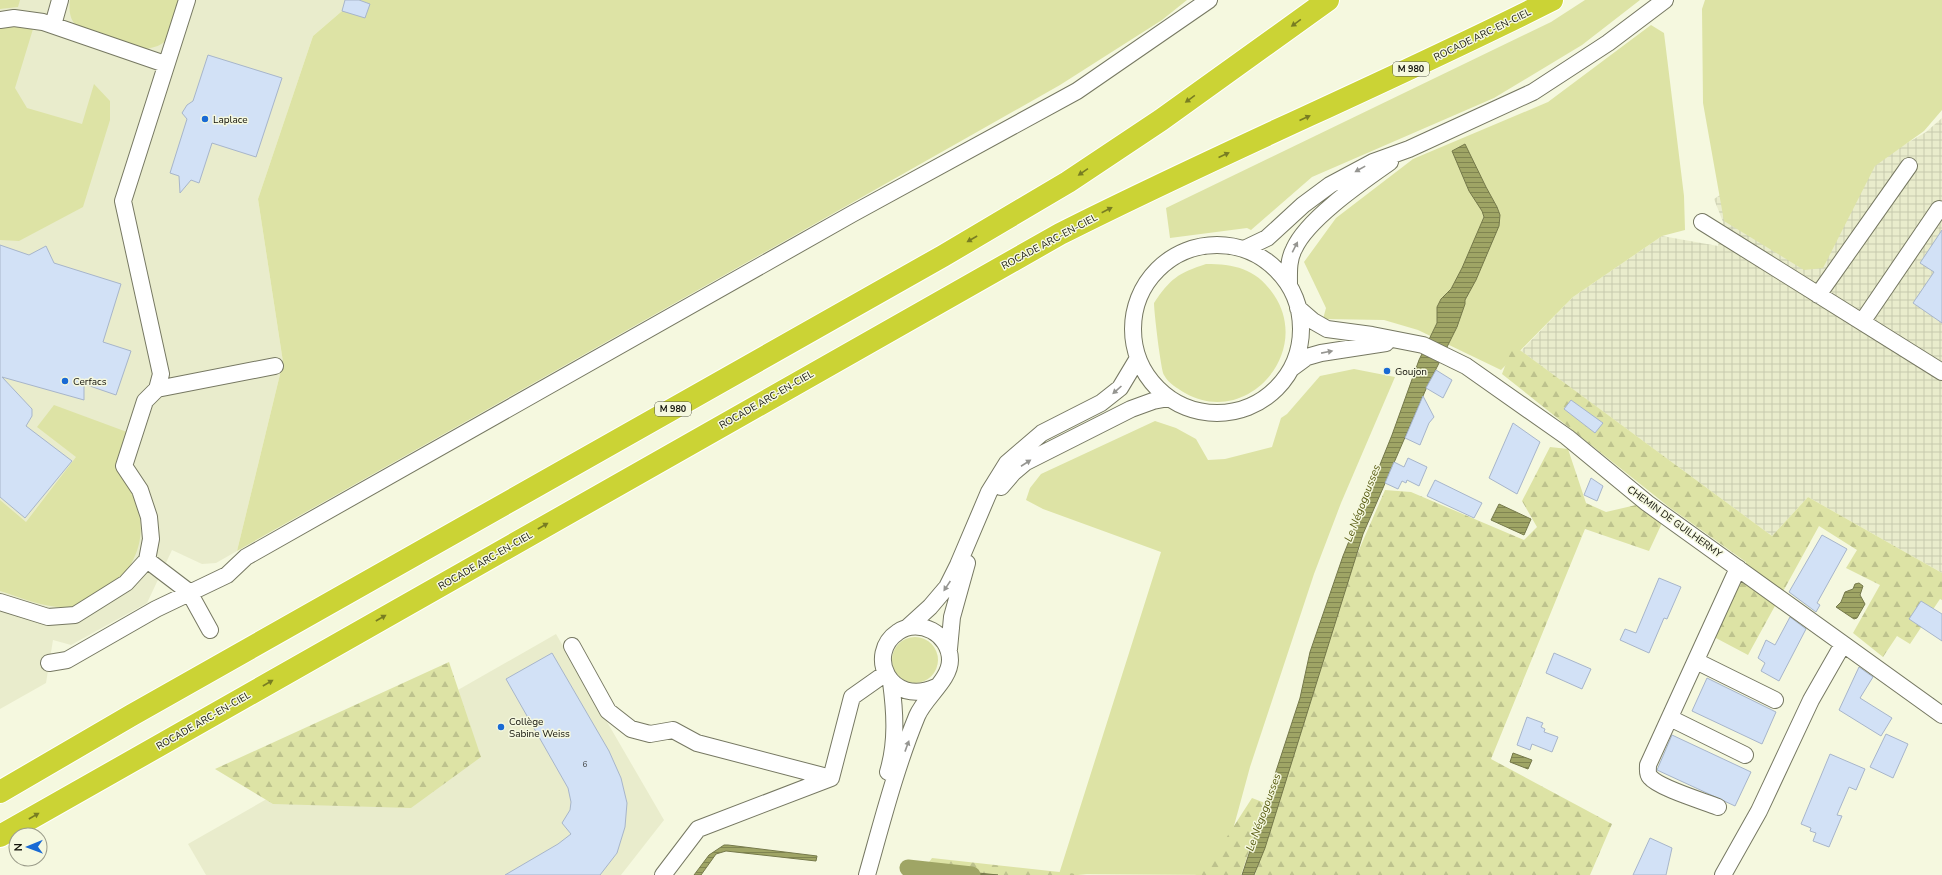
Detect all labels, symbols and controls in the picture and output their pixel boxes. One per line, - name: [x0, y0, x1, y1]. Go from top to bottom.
- street label: ROCADE ARC-EN-CIEL: [1431, 5, 1534, 65]
- one-way arrow: [1291, 19, 1301, 27]
- road number: M 980: [1393, 62, 1429, 76]
- one-way arrow: [1185, 94, 1196, 103]
- place label: Laplace: [213, 113, 248, 127]
- marker: Laplace: [200, 114, 210, 124]
- one-way arrow: [1299, 115, 1310, 121]
- one-way arrow: [1219, 152, 1230, 158]
- one-way arrow: [1354, 165, 1366, 172]
- one-way arrow: [1078, 168, 1088, 176]
- one-way arrow: [1101, 207, 1113, 213]
- street label: ROCADE ARC-EN-CIEL: [999, 210, 1100, 273]
- one-way arrow: [967, 235, 977, 243]
- one-way arrow: [1292, 242, 1298, 253]
- one-way arrow: [1321, 349, 1333, 355]
- place label: Goujon: [1395, 365, 1427, 379]
- marker: Goujon: [1382, 366, 1392, 376]
- street label: ROCADE ARC-EN-CIEL: [717, 367, 817, 433]
- place label: Cerfacs: [73, 375, 107, 389]
- marker: Cerfacs: [60, 376, 70, 386]
- one-way arrow: [1111, 386, 1122, 395]
- road number: M 980: [655, 402, 691, 416]
- one-way arrow: [1021, 459, 1032, 466]
- water label: Le Négogousses: [1341, 462, 1384, 544]
- street label: CHEMIN DE GUILHERMY: [1624, 483, 1726, 562]
- one-way arrow: [537, 523, 549, 530]
- street label: ROCADE ARC-EN-CIEL: [436, 528, 536, 594]
- one-way arrow: [943, 580, 950, 592]
- one-way arrow: [375, 615, 387, 622]
- one-way arrow: [262, 679, 274, 686]
- street label: ROCADE ARC-EN-CIEL: [154, 688, 254, 754]
- place label: Collège Sabine Weiss: [509, 715, 570, 741]
- marker: Collège Sabine Weiss: [496, 722, 506, 732]
- one-way arrow: [904, 739, 910, 751]
- house number: 6: [583, 759, 588, 770]
- water label: Le Négogousses: [1242, 771, 1284, 853]
- one-way arrow: [28, 813, 40, 820]
- north arrow: [8, 827, 48, 867]
- text: N: [11, 843, 26, 851]

